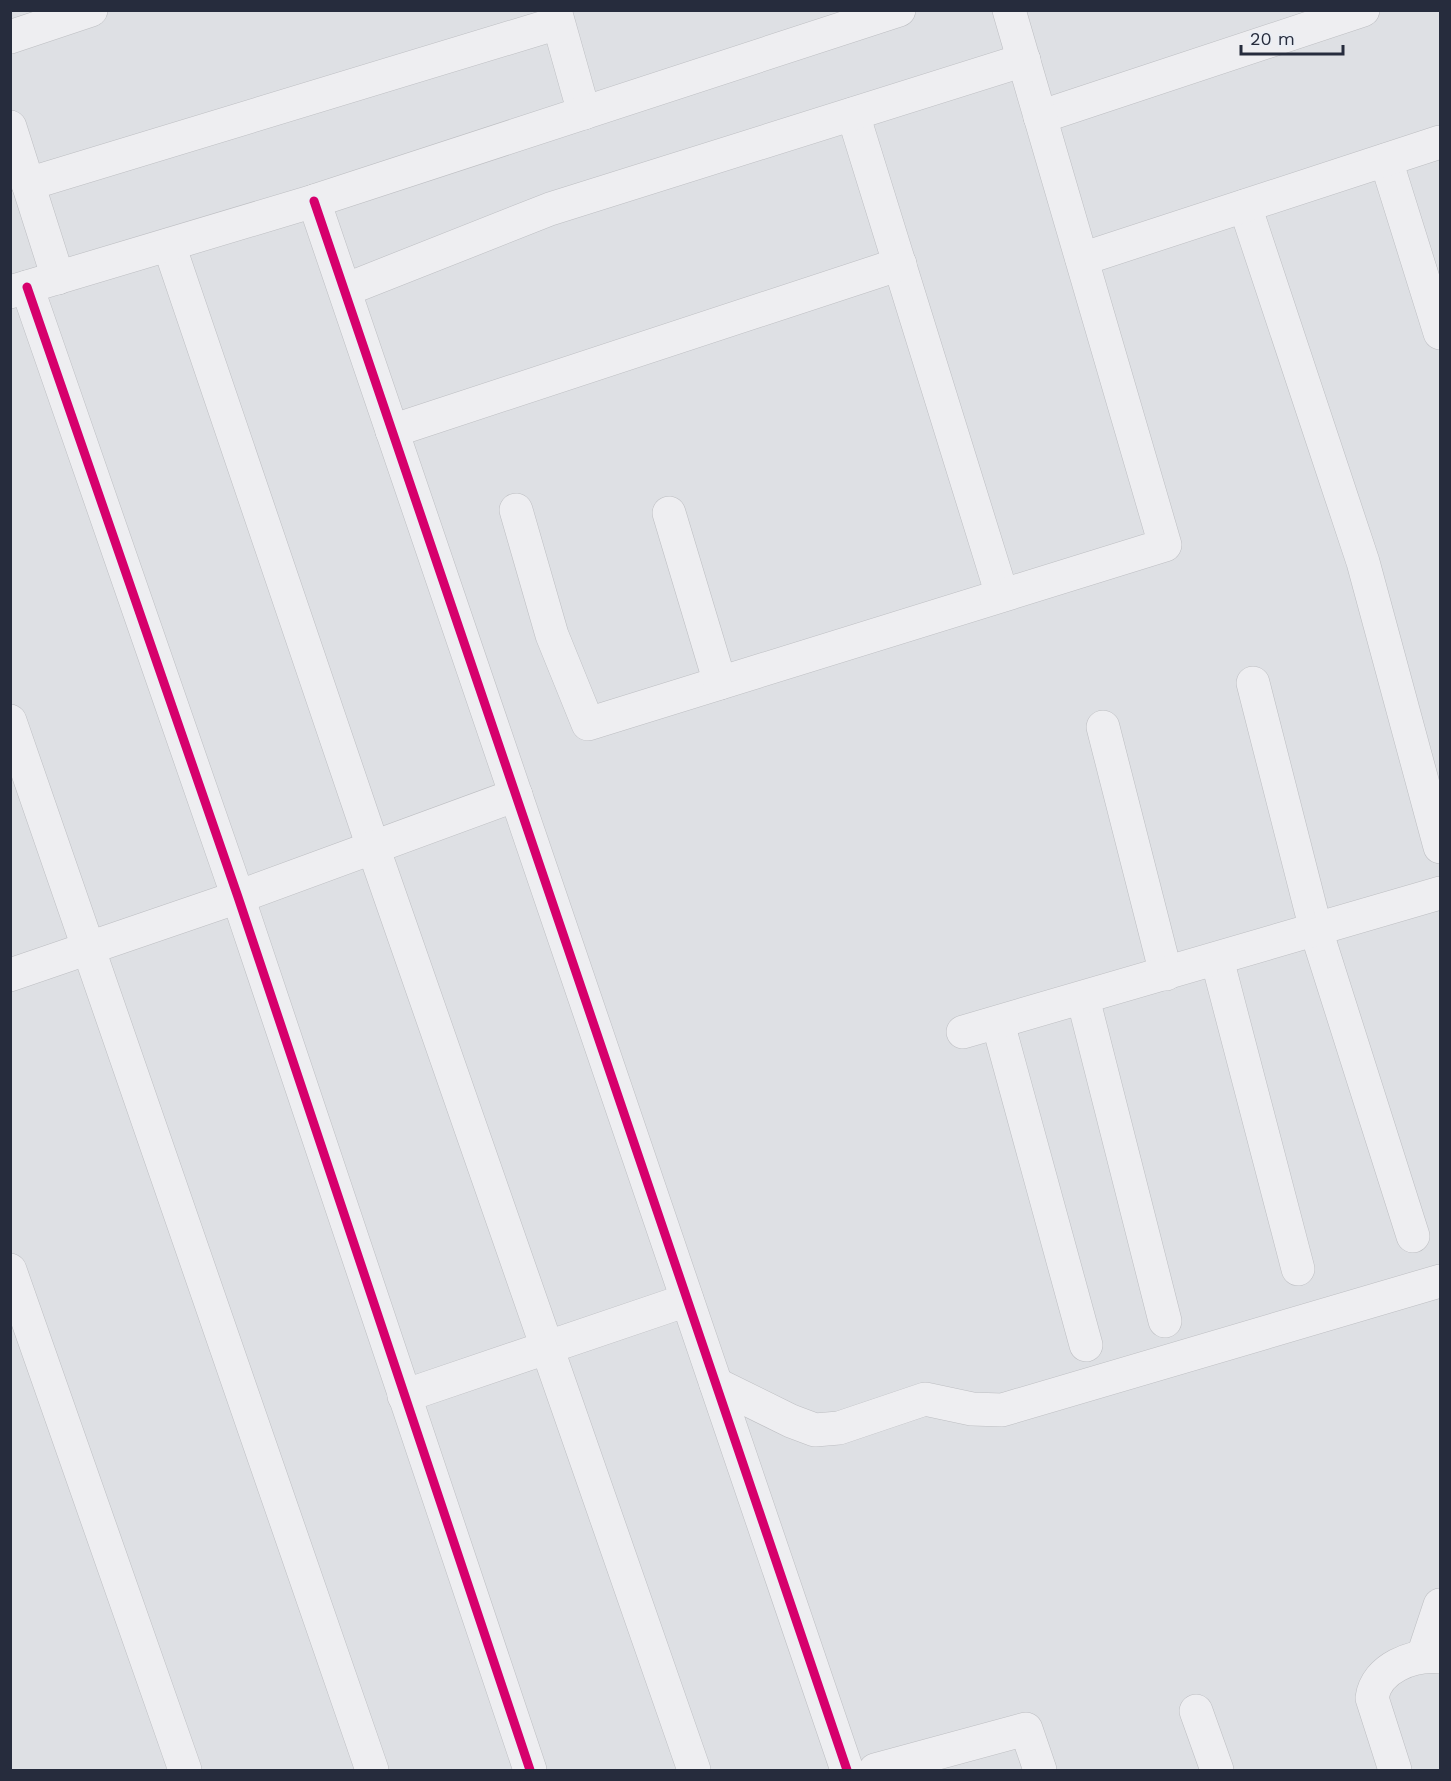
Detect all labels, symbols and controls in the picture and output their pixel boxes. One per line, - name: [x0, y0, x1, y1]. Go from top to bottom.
- scale bar: [1241, 18, 1343, 56]
- text: 20 m: [1250, 28, 1295, 49]

